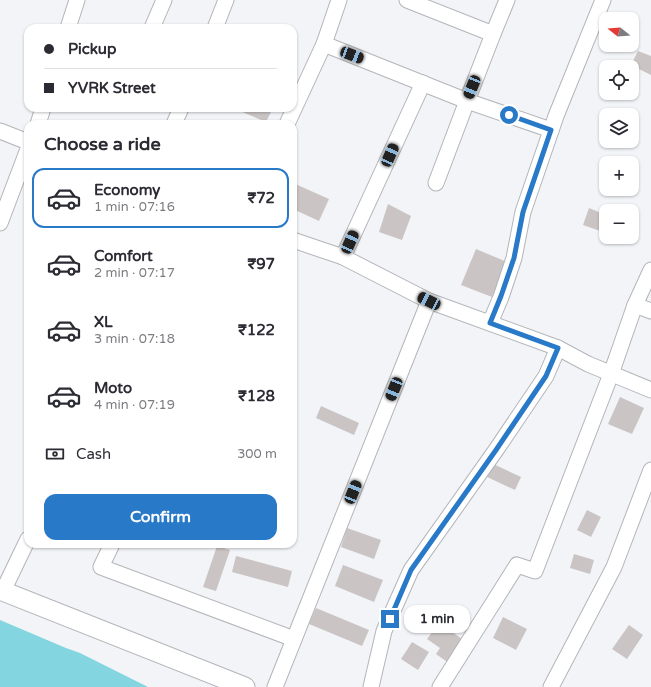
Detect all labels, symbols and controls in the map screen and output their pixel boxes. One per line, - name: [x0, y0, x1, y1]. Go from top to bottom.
- north arrow: [599, 12, 639, 52]
- map controls: [599, 12, 639, 244]
- text: Pickup: [68, 40, 116, 58]
- car: [339, 45, 365, 65]
- button: locate: [599, 60, 639, 100]
- car: [462, 74, 482, 100]
- text: YVRK Street: [68, 79, 156, 97]
- route start: [500, 106, 518, 124]
- button: layers: [599, 108, 639, 148]
- text: Choose a ride: [44, 133, 161, 155]
- car: [380, 142, 400, 168]
- button: +: [599, 156, 639, 196]
- icon: car: [46, 180, 82, 216]
- text: Economy: [94, 181, 160, 199]
- text: ₹72: [247, 189, 275, 207]
- text: 1 min · 07:16: [94, 199, 175, 215]
- button: −: [599, 204, 639, 244]
- car: [340, 229, 360, 255]
- icon: car: [46, 246, 82, 282]
- text: Comfort: [94, 247, 153, 265]
- text: ₹97: [247, 255, 275, 273]
- text: 2 min · 07:17: [94, 265, 175, 281]
- car: [416, 290, 442, 312]
- icon: car: [46, 312, 82, 348]
- text: XL: [94, 313, 113, 331]
- text: ₹122: [238, 321, 275, 339]
- text: 3 min · 07:18: [94, 331, 175, 347]
- car: [384, 376, 404, 402]
- icon: car: [46, 378, 82, 414]
- text: Moto: [94, 379, 132, 397]
- text: ₹128: [238, 387, 275, 405]
- text: 4 min · 07:19: [94, 397, 175, 413]
- icon: cash: [44, 443, 66, 465]
- text: Cash: [76, 445, 111, 463]
- text: 300 m: [237, 446, 277, 462]
- car: [343, 479, 363, 505]
- button: Confirm: [44, 494, 277, 540]
- callout: 1 min: [404, 605, 470, 633]
- route end: [381, 610, 399, 628]
- text: 1 min: [420, 611, 454, 627]

